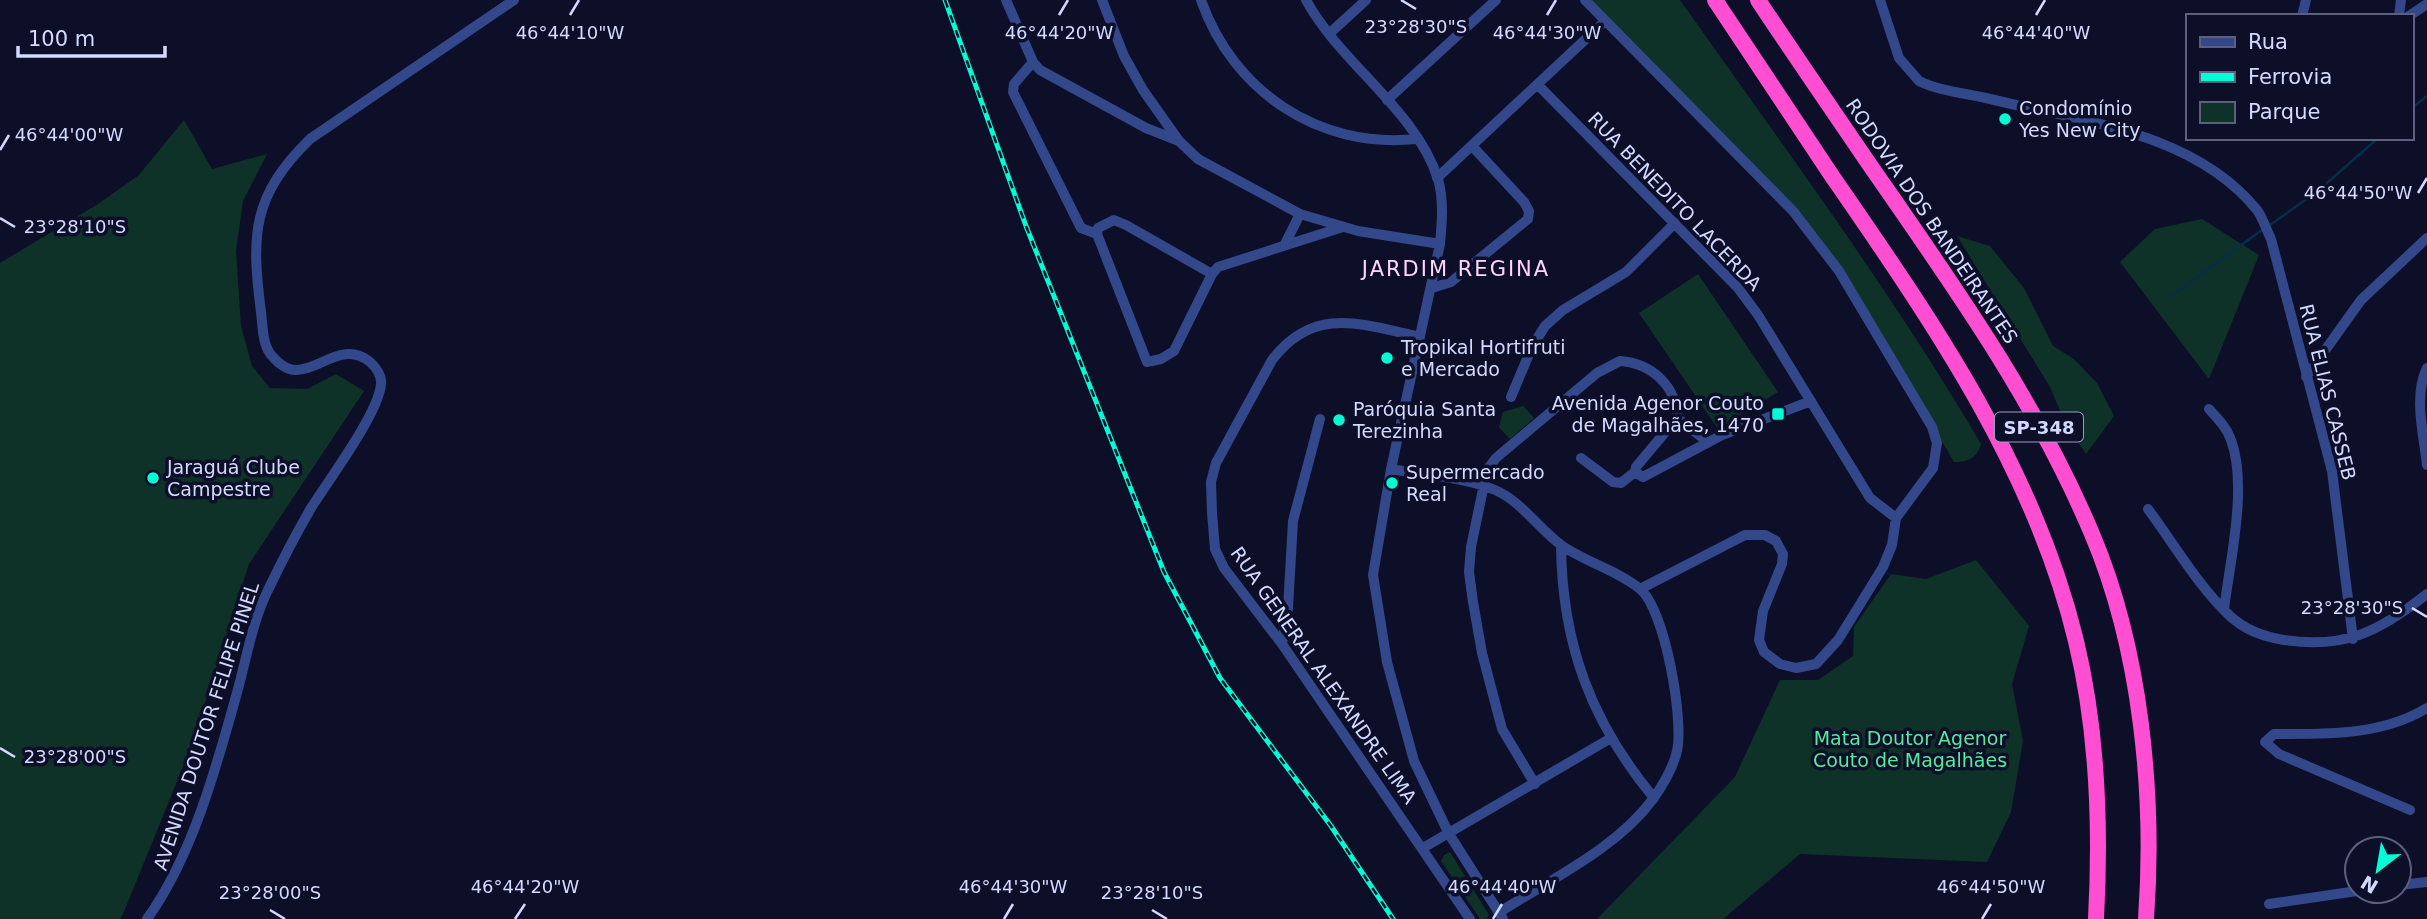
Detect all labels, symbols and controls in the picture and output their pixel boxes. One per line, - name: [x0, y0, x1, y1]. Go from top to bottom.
- scale bar: [18, 14, 164, 58]
- legend: [2186, 14, 2413, 140]
- text: 23°28'30"S: [1365, 16, 1467, 37]
- text: 46°44'10"W: [516, 22, 625, 43]
- text: 46°44'20"W: [1005, 22, 1114, 43]
- text: 46°44'30"W: [1493, 22, 1602, 43]
- text: 46°44'40"W: [1982, 22, 2091, 43]
- text: 100 m: [28, 27, 95, 51]
- text: Rua: [2248, 30, 2288, 54]
- text: Ferrovia: [2248, 65, 2332, 89]
- street label: RODOVIA DOS BANDEIRANTES: [1842, 94, 2022, 348]
- place label: Condomínio Yes New City: [2018, 97, 2140, 141]
- text: Parque: [2248, 100, 2320, 124]
- street label: RUA BENEDITO LACERDA: [1584, 107, 1766, 295]
- marker: Condomínio Yes New City: [1997, 111, 2013, 127]
- text: 46°44'00"W: [15, 124, 124, 145]
- text: 46°44'50"W: [2304, 182, 2413, 203]
- text: 23°28'10"S: [24, 216, 126, 237]
- district label: JARDIM REGINA: [1360, 257, 1550, 281]
- street label: RUA ELIAS CASSEB: [2295, 302, 2361, 482]
- place label: Tropikal Hortifruti e Mercado: [1400, 336, 1566, 380]
- marker: Tropikal Hortifruti e Mercado: [1379, 350, 1395, 366]
- place label: Avenida Agenor Couto de Magalhães, 1470: [1552, 392, 1764, 436]
- place label: Paróquia Santa Terezinha: [1352, 398, 1496, 442]
- marker: Avenida Agenor Couto de Magalhães, 1470: [1770, 406, 1786, 422]
- marker: Paróquia Santa Terezinha: [1331, 412, 1347, 428]
- road number: SP-348: [1995, 412, 2083, 442]
- place label: Jaraguá Clube Campestre: [166, 456, 300, 500]
- place label: Supermercado Real: [1406, 461, 1545, 505]
- marker: Jaraguá Clube Campestre: [145, 470, 161, 486]
- marker: Supermercado Real: [1384, 475, 1400, 491]
- street label: RUA GENERAL ALEXANDRE LIMA: [1227, 542, 1421, 808]
- street label: AVENIDA DOUTOR FELIPE PINEL: [149, 579, 263, 873]
- text: 23°28'30"S: [2301, 597, 2403, 618]
- park label: Mata Doutor Agenor Couto de Magalhães: [1813, 727, 2007, 771]
- text: 23°28'00"S: [24, 746, 126, 767]
- north arrow: [2343, 835, 2413, 905]
- text: N: [2357, 871, 2382, 898]
- text: 46°44'20"W: [471, 876, 580, 897]
- text: 46°44'30"W: [959, 876, 1068, 897]
- text: 46°44'40"W: [1448, 876, 1557, 897]
- text: 46°44'50"W: [1937, 876, 2046, 897]
- text: 23°28'00"S: [219, 882, 321, 903]
- text: 23°28'10"S: [1101, 882, 1203, 903]

